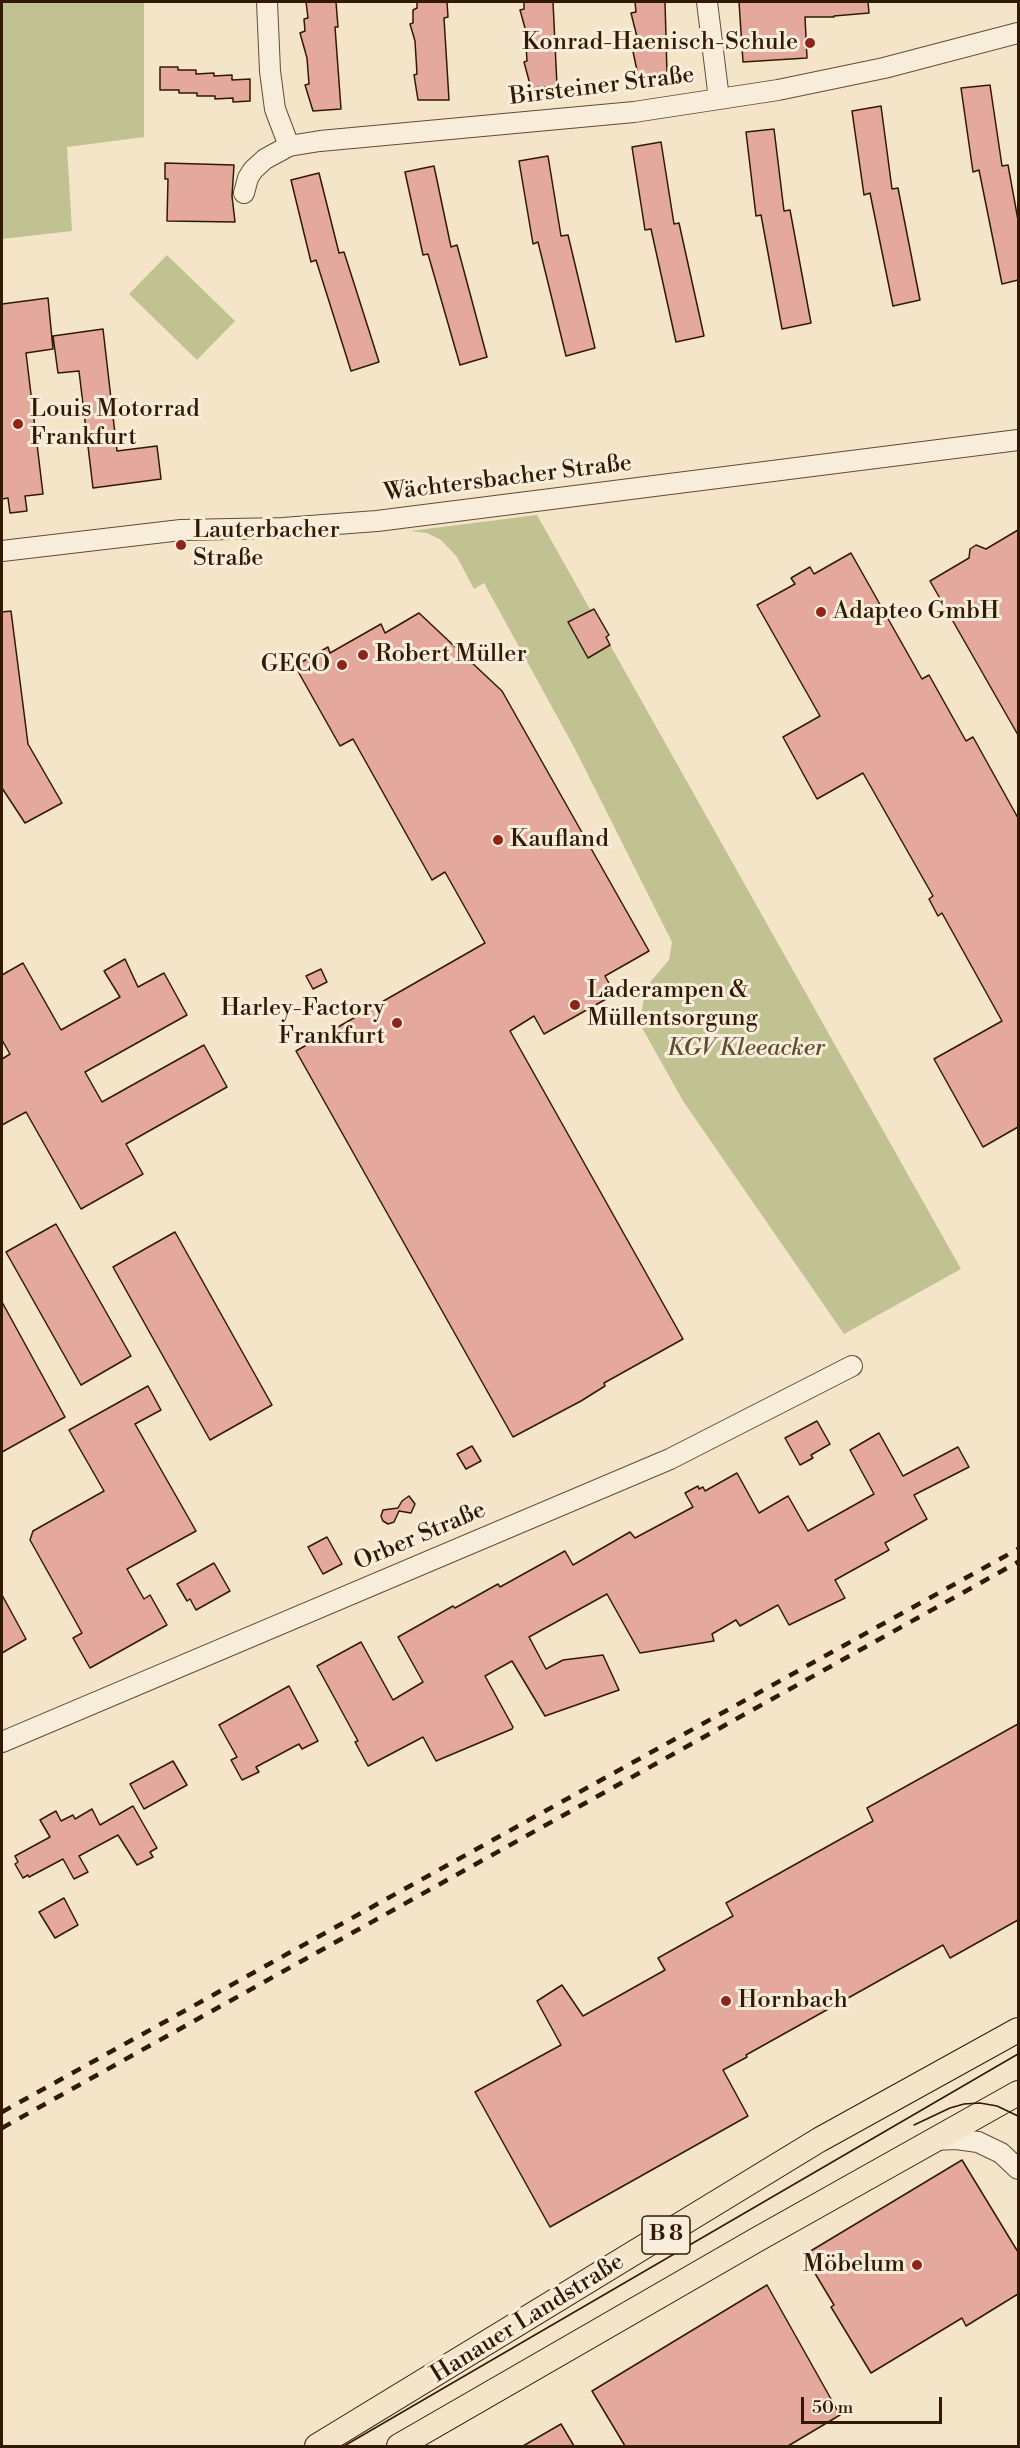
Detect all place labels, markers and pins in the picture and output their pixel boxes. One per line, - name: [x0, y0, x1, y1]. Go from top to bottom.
- place label: Konrad-Haenisch-Schule: [522, 29, 798, 57]
- marker: Konrad-Haenisch-Schule: [803, 36, 817, 50]
- place label: Louis Motorrad Frankfurt: [30, 396, 200, 452]
- marker: Louis Motorrad Frankfurt: [11, 417, 25, 431]
- place label: Lauterbacher Straße: [193, 517, 340, 573]
- marker: Lauterbacher Straße: [174, 538, 188, 552]
- place label: Adapteo GmbH: [833, 598, 999, 626]
- marker: Adapteo GmbH: [814, 605, 828, 619]
- place label: Robert Müller: [375, 641, 527, 669]
- marker: Robert Müller: [356, 648, 370, 662]
- place label: GECO: [261, 651, 330, 679]
- marker: GECO: [335, 658, 349, 672]
- place label: Kaufland: [510, 826, 609, 854]
- marker: Kaufland: [491, 833, 505, 847]
- place label: Laderampen & Müllentsorgung: [587, 977, 758, 1033]
- place label: Harley-Factory Frankfurt: [221, 995, 385, 1051]
- marker: Laderampen & Müllentsorgung: [568, 998, 582, 1012]
- marker: Harley-Factory Frankfurt: [390, 1016, 404, 1030]
- place label: Hornbach: [738, 1987, 848, 2015]
- marker: Hornbach: [719, 1994, 733, 2008]
- place label: Möbelum: [803, 2251, 905, 2279]
- marker: Möbelum: [910, 2258, 924, 2272]

